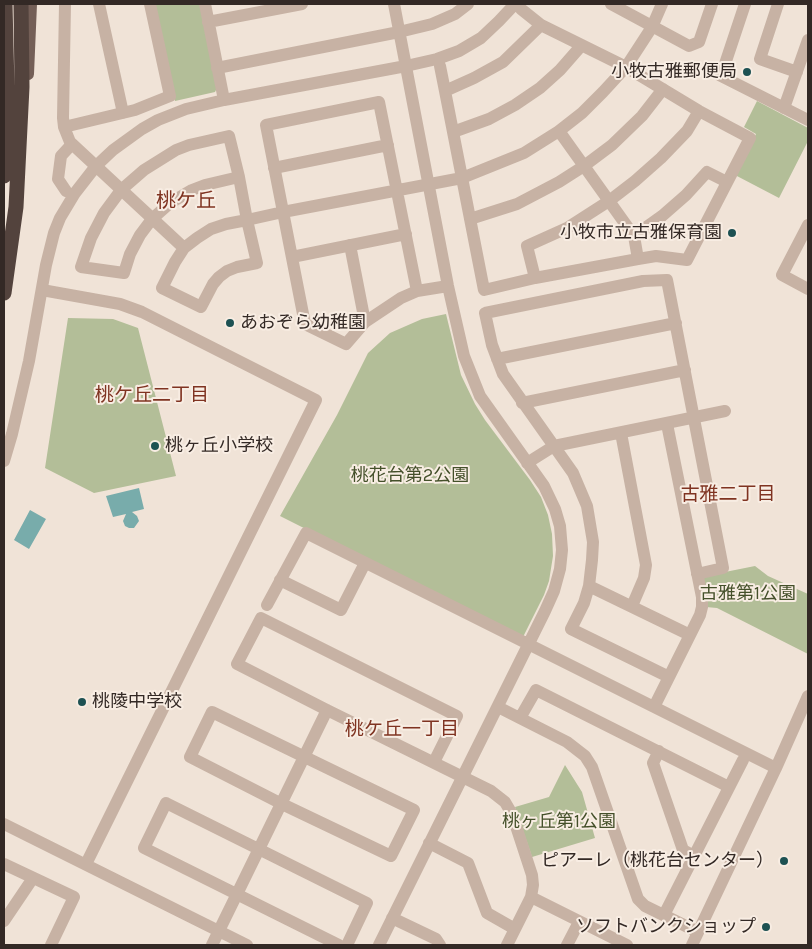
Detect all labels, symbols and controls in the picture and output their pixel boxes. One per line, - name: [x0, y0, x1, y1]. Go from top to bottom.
- place label: 小牧古雅郵便局: [611, 61, 737, 83]
- marker: 小牧古雅郵便局: [741, 66, 753, 78]
- district label: 桃ケ丘: [156, 189, 216, 213]
- place label: 小牧市立古雅保育園: [560, 222, 722, 244]
- marker: 小牧市立古雅保育園: [726, 227, 738, 239]
- place label: あおぞら幼稚園: [240, 312, 366, 334]
- marker: あおぞら幼稚園: [224, 317, 236, 329]
- district label: 桃ケ丘二丁目: [95, 385, 209, 407]
- place label: 桃ヶ丘小学校: [165, 435, 273, 457]
- marker: 桃ヶ丘小学校: [149, 440, 161, 452]
- park label: 桃花台第2公園: [351, 465, 469, 487]
- district label: 古雅二丁目: [681, 484, 775, 506]
- park label: 古雅第1公園: [700, 583, 796, 605]
- place label: 桃陵中学校: [92, 691, 182, 713]
- marker: 桃陵中学校: [76, 696, 88, 708]
- district label: 桃ケ丘一丁目: [345, 719, 459, 741]
- park label: 桃ヶ丘第1公園: [502, 811, 616, 833]
- place label: ピアーレ（桃花台センター）: [541, 850, 774, 872]
- marker: ピアーレ（桃花台センター）: [778, 855, 790, 867]
- place label: ソフトバンクショップ: [576, 916, 756, 938]
- marker: ソフトバンクショップ: [760, 921, 772, 933]

